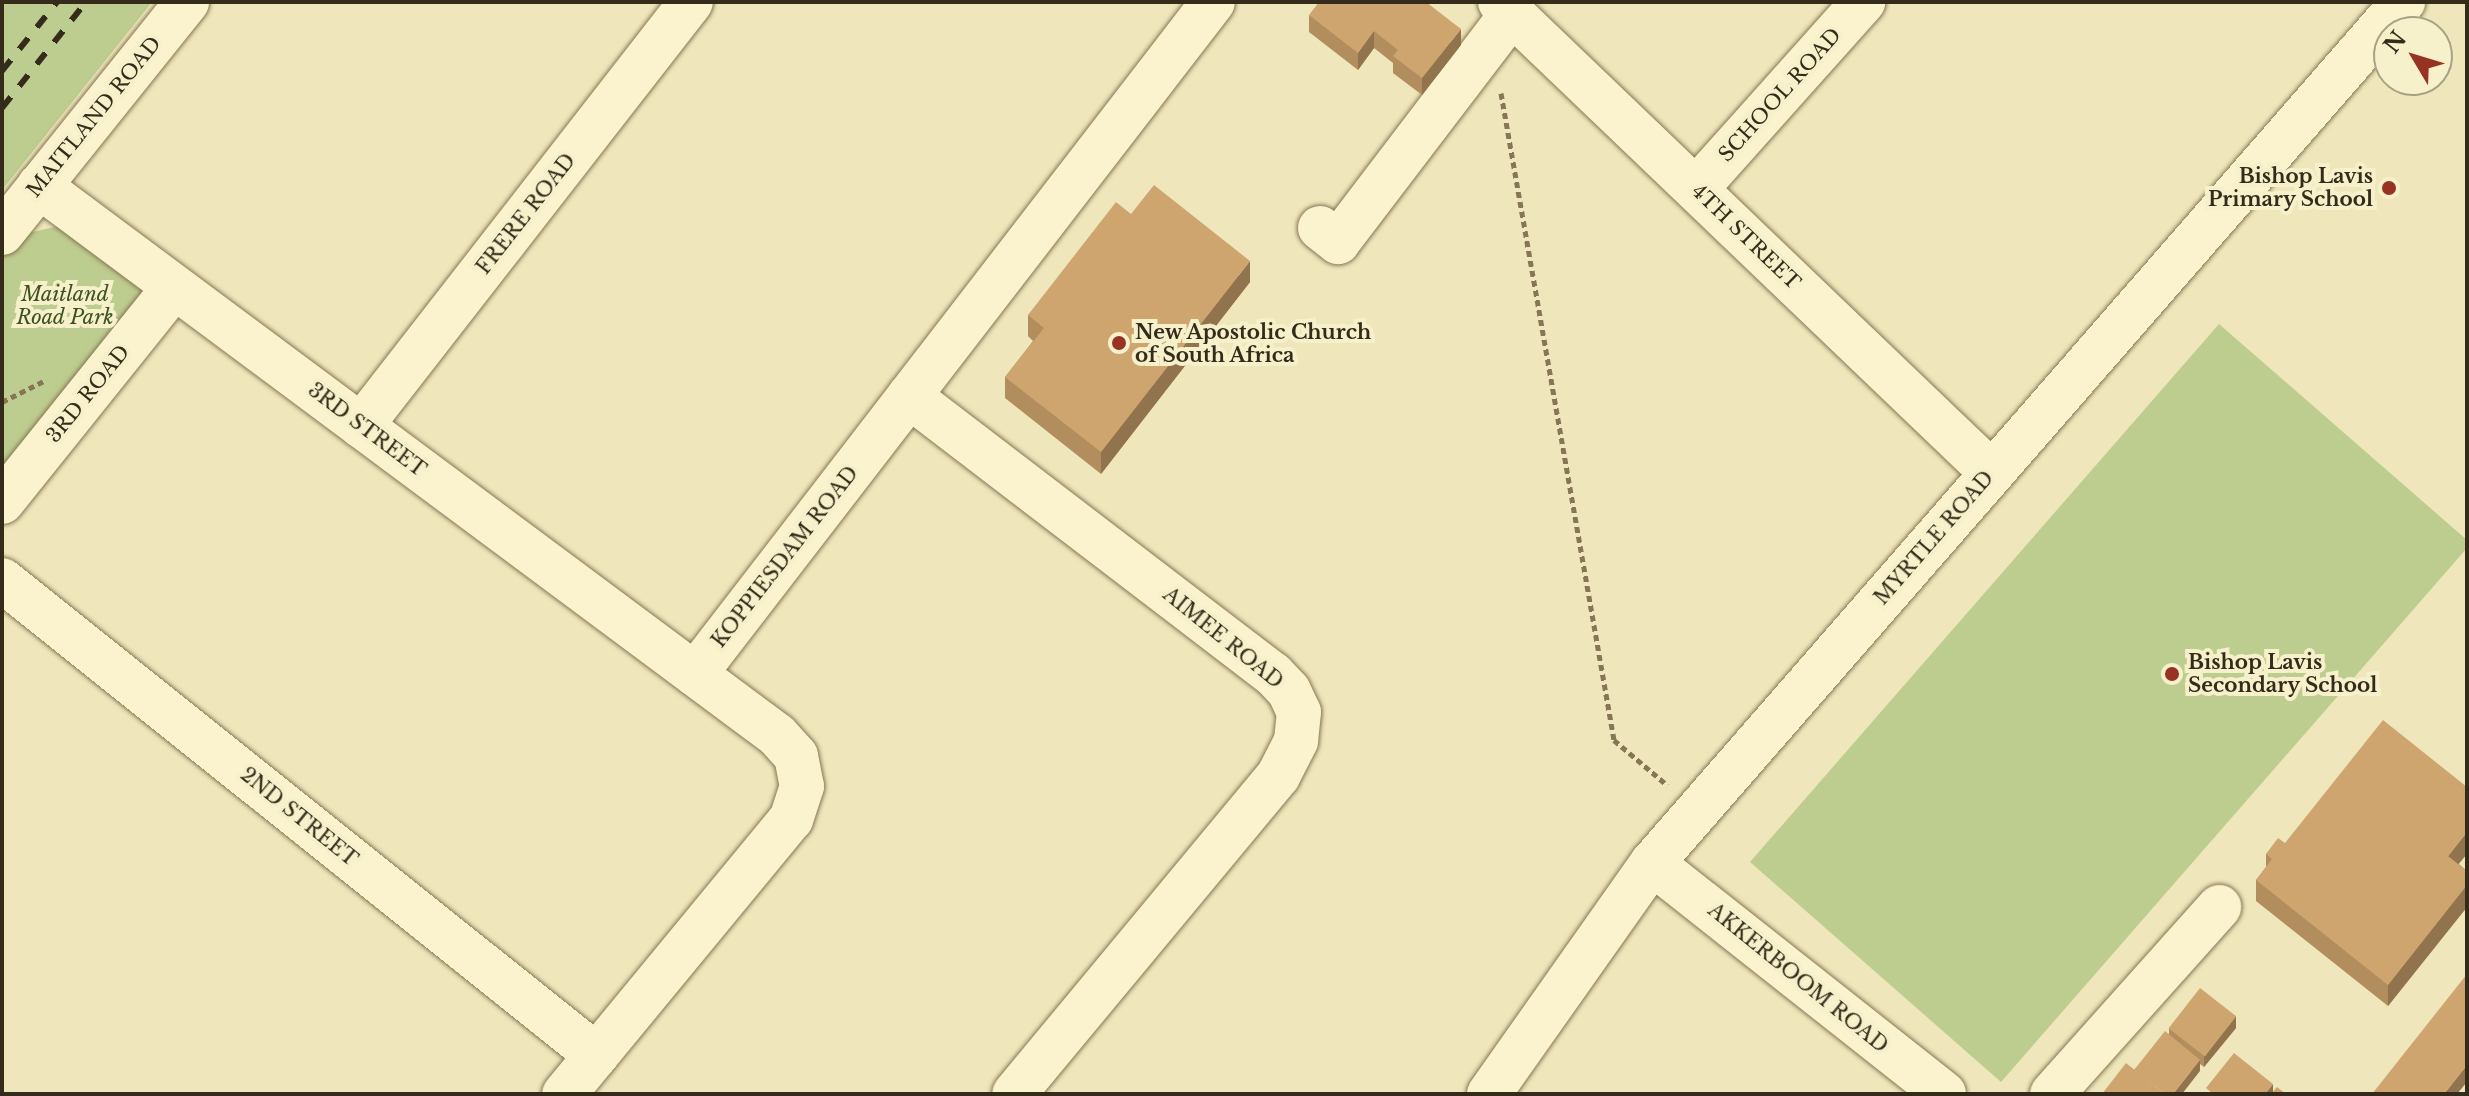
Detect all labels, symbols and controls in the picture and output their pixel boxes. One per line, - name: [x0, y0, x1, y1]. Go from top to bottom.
- north arrow: [2373, 16, 2453, 96]
- street label: SCHOOL ROAD: [1714, 23, 1846, 167]
- text: N: [2378, 26, 2412, 59]
- street label: MAITLAND ROAD: [22, 32, 166, 202]
- street label: FRERE ROAD: [471, 149, 581, 279]
- place label: Bishop Lavis Primary School: [2207, 164, 2373, 211]
- street label: 4TH STREET: [1687, 179, 1805, 295]
- marker: Bishop Lavis Primary School: [2380, 179, 2398, 197]
- park label: Maitland Road Park: [16, 282, 114, 329]
- place label: New Apostolic Church of South Africa: [1135, 320, 1373, 367]
- marker: New Apostolic Church of South Africa: [1110, 334, 1128, 352]
- street label: 3RD ROAD: [41, 340, 135, 448]
- street label: 3RD STREET: [303, 378, 431, 482]
- street label: KOPPIESDAM ROAD: [707, 462, 863, 652]
- street label: MYRTLE ROAD: [1869, 466, 1999, 610]
- street label: AIMEE ROAD: [1158, 582, 1288, 694]
- place label: Bishop Lavis Secondary School: [2188, 650, 2378, 697]
- marker: Bishop Lavis Secondary School: [2163, 665, 2181, 683]
- street label: 2ND STREET: [236, 763, 362, 871]
- street label: AKKERBOOM ROAD: [1703, 898, 1893, 1058]

